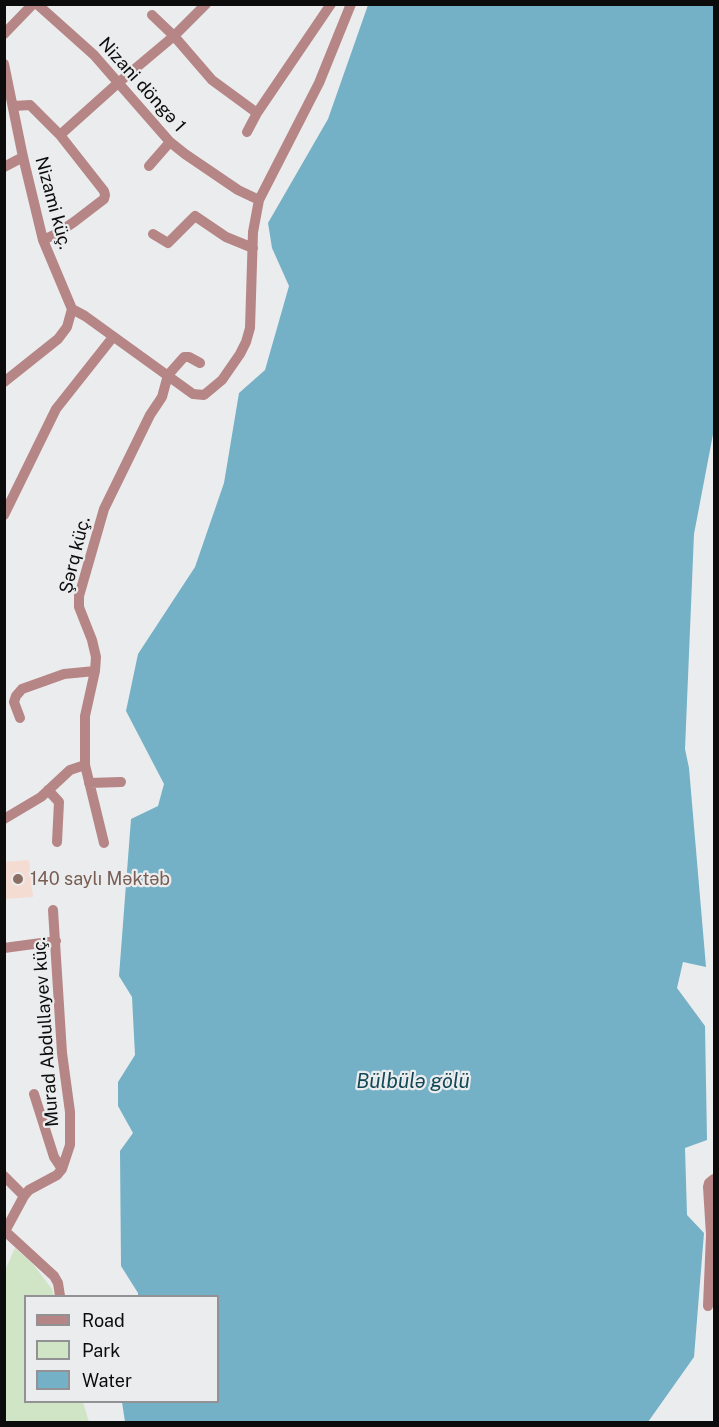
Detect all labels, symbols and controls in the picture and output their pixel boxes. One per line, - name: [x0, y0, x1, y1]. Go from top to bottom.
- street label: Nizani döngə 1: [94, 33, 190, 137]
- street label: Nizami küç.: [30, 154, 76, 252]
- street label: Şərq küç.: [55, 514, 95, 596]
- place label: 140 saylı Məktəb: [30, 868, 170, 890]
- marker: 140 saylı Məktəb: [11, 872, 25, 886]
- street label: Murad Abdullayev küç.: [29, 936, 63, 1128]
- water label: Bülbülə gölü: [356, 1070, 470, 1094]
- legend: [24, 1295, 219, 1403]
- text: Road: [82, 1310, 125, 1331]
- text: Park: [82, 1340, 120, 1361]
- text: Water: [82, 1370, 132, 1391]

